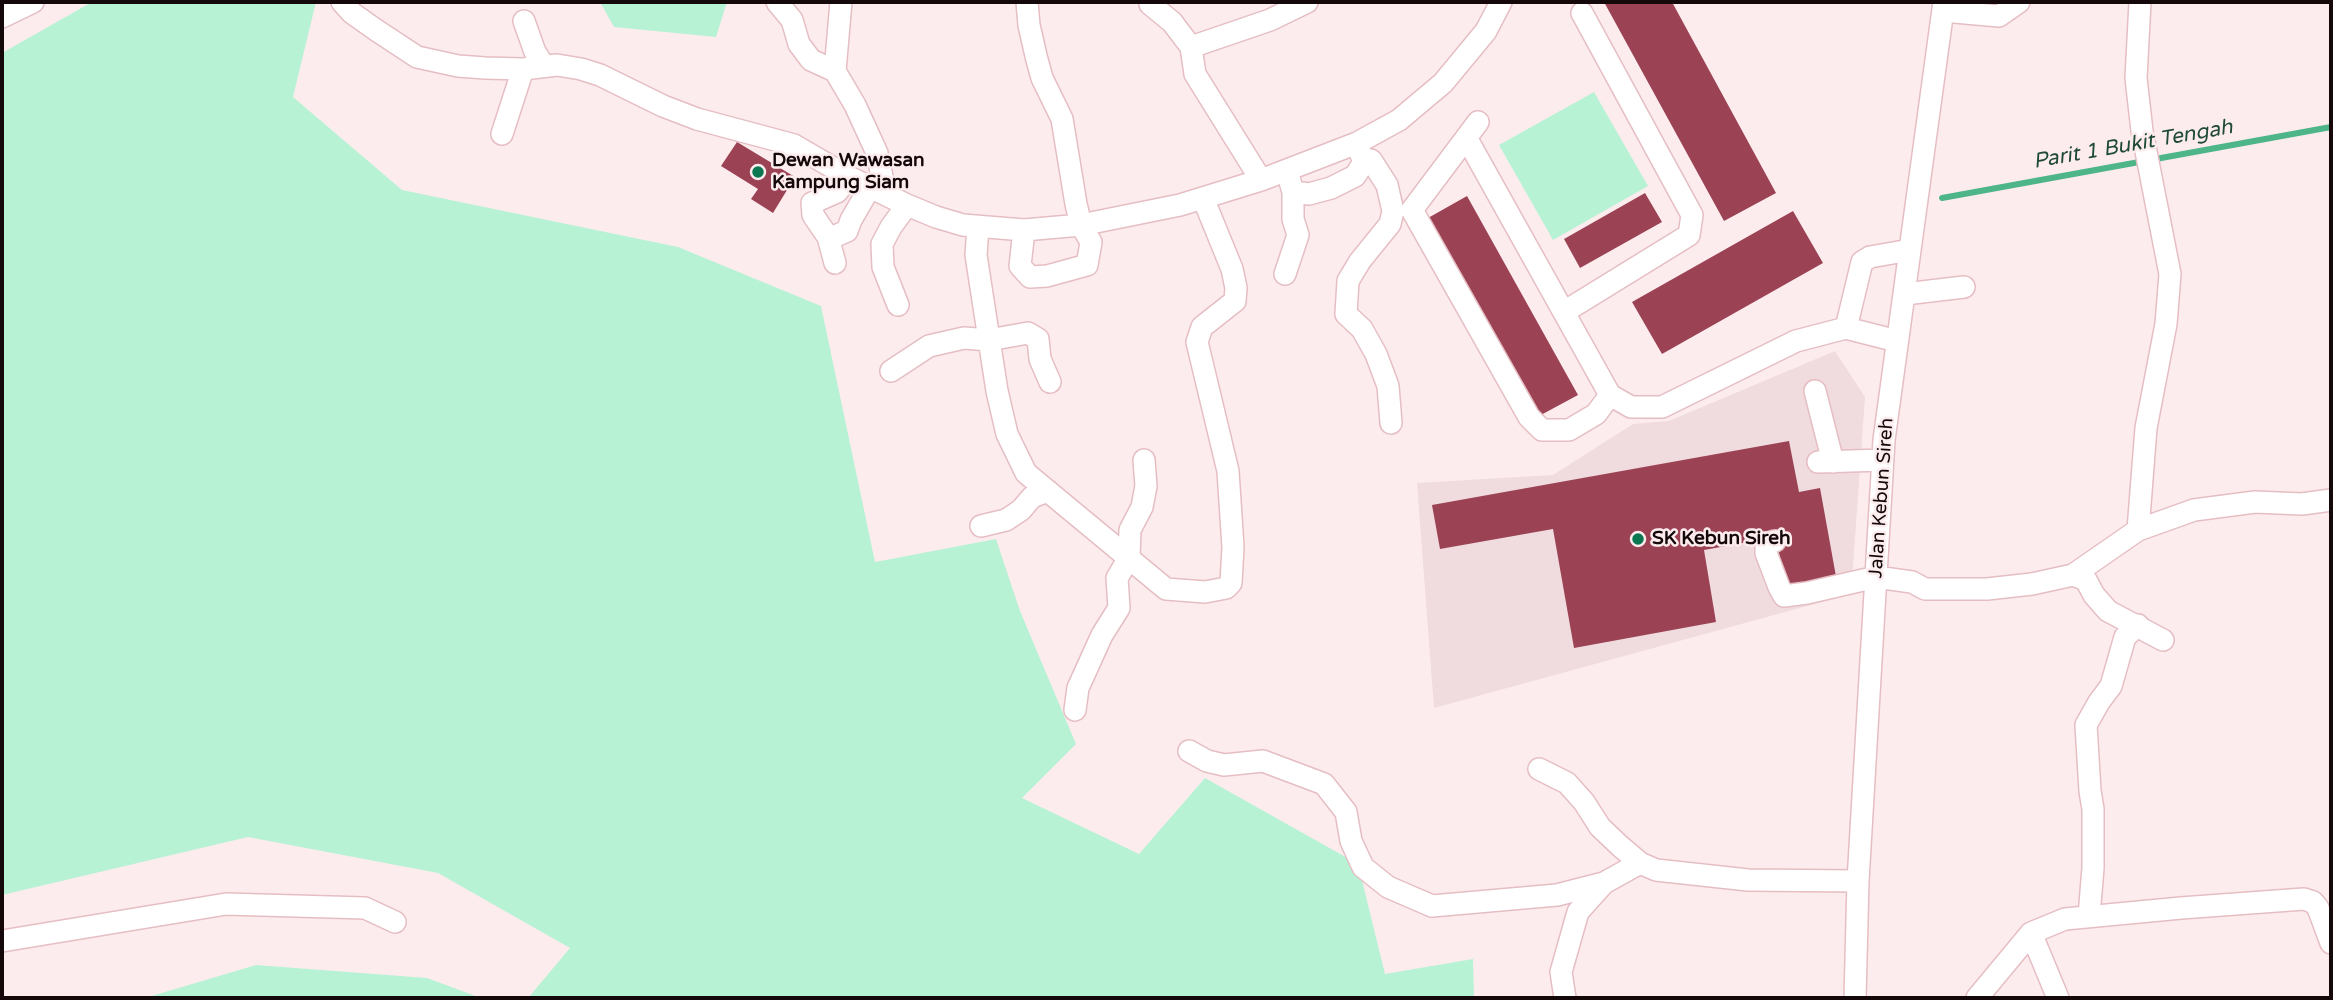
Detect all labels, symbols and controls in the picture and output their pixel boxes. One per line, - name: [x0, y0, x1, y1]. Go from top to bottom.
- water label: Parit 1 Bukit Tengah: [2031, 115, 2235, 175]
- place label: Dewan Wawasan Kampung Siam: [772, 150, 925, 194]
- marker: Dewan Wawasan Kampung Siam: [750, 164, 766, 180]
- street label: Jalan Kebun Sireh: [1865, 417, 1899, 579]
- place label: SK Kebun Sireh: [1652, 528, 1791, 550]
- marker: SK Kebun Sireh: [1630, 531, 1646, 547]

